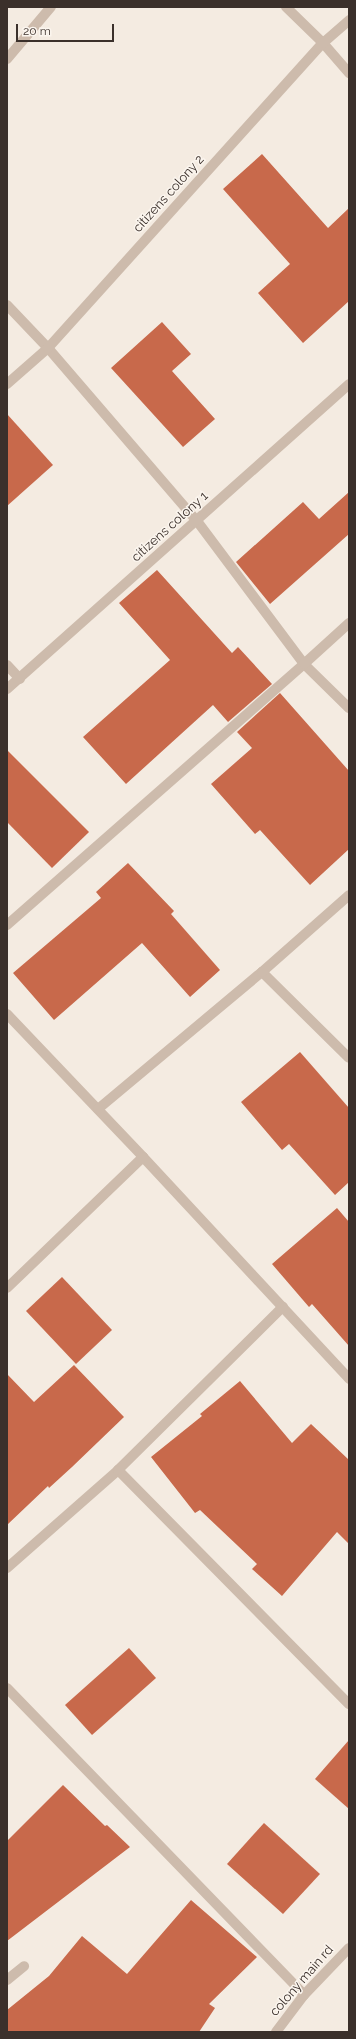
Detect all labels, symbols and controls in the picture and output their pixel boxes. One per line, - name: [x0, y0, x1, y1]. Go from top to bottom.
- scale bar: [18, 16, 116, 42]
- text: 20 m: [23, 24, 51, 38]
- street label: citizens colony 2: [130, 152, 208, 236]
- street label: citizens colony 1: [128, 489, 212, 565]
- street label: colony main rd: [267, 1942, 337, 2020]

